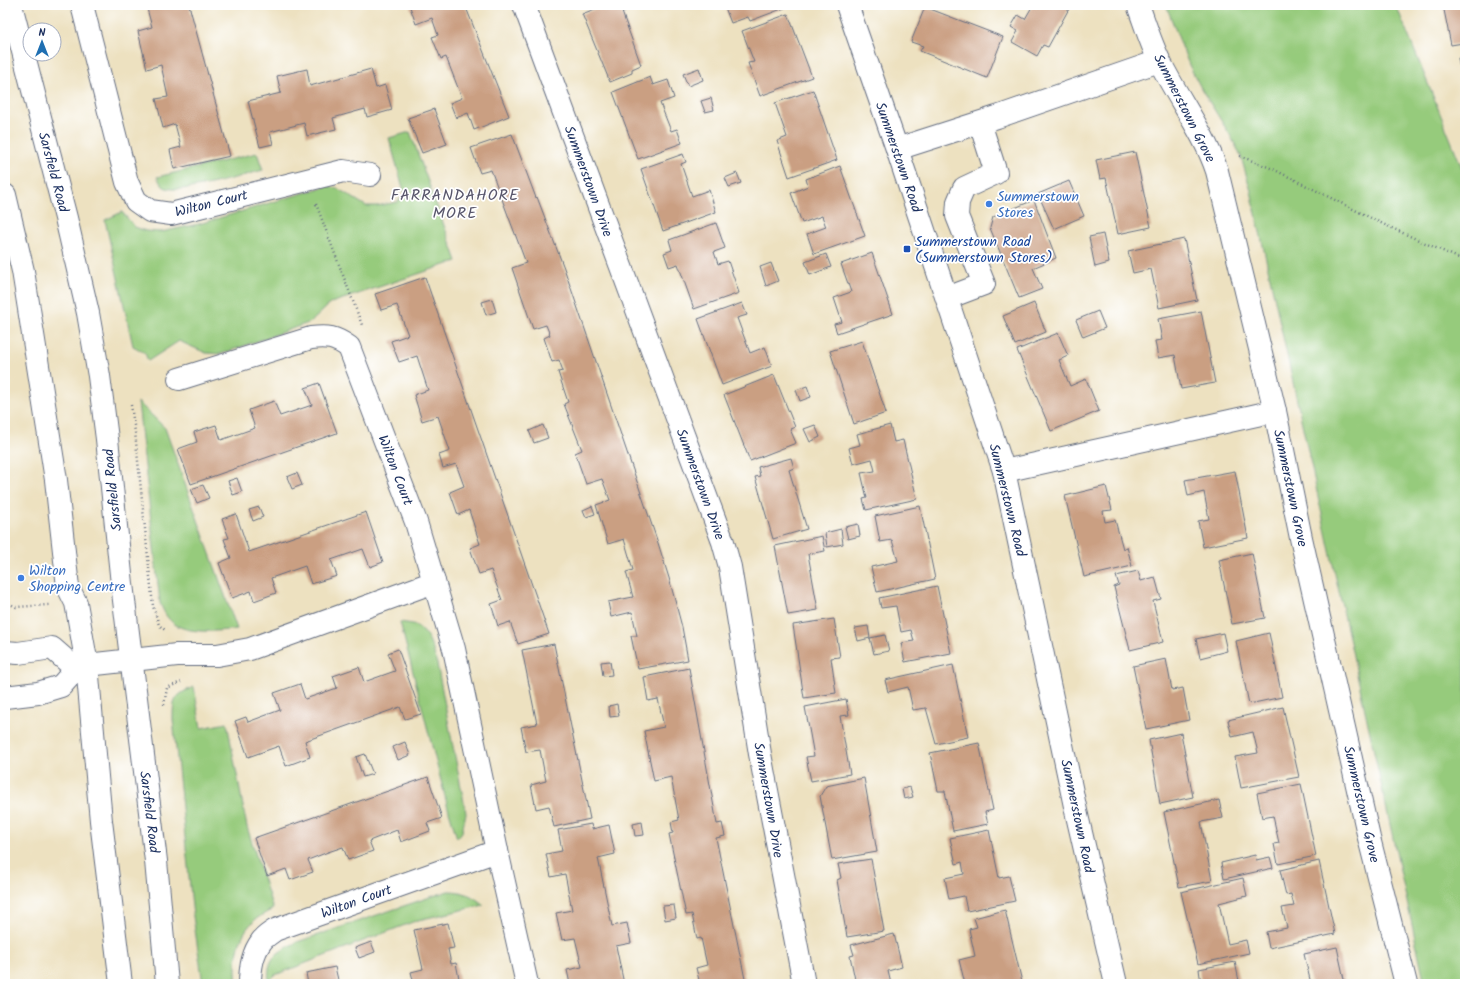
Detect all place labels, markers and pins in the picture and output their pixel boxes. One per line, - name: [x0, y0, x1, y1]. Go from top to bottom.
- place label: Summerstown Stores: [997, 186, 1079, 224]
- marker: Summerstown Stores: [984, 199, 994, 209]
- place label: Summerstown Road (Summerstown Stores): [915, 231, 1053, 269]
- marker: Summerstown Road (Summerstown Stores): [902, 244, 912, 254]
- place label: Wilton Shopping Centre: [29, 560, 126, 598]
- marker: Wilton Shopping Centre: [16, 573, 26, 583]

